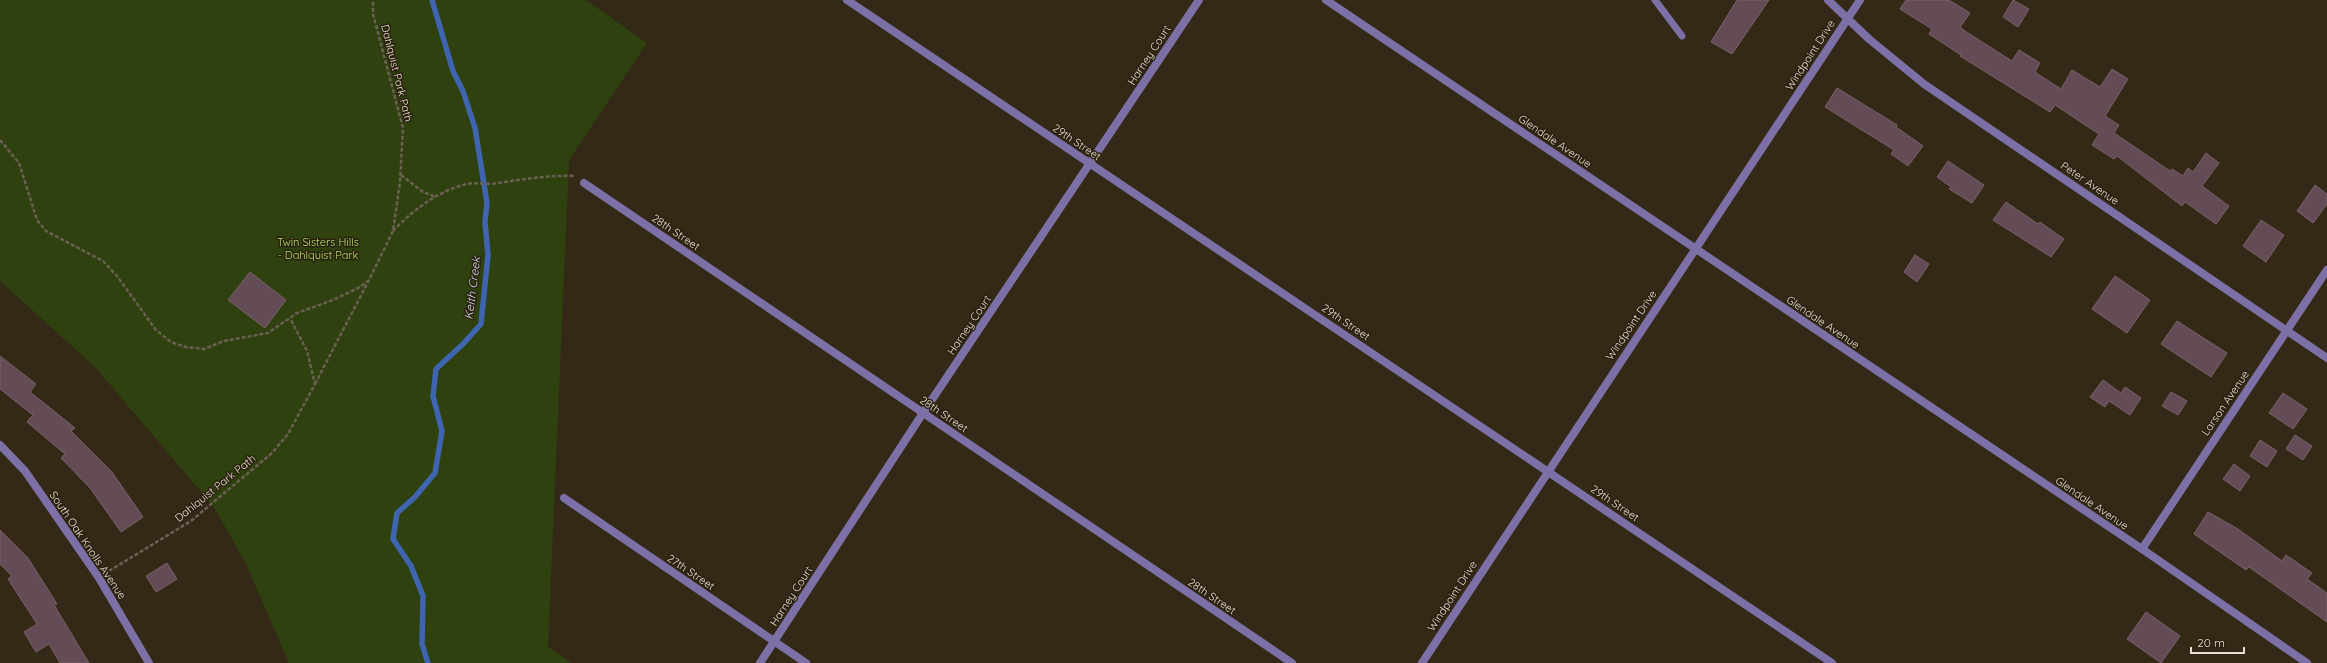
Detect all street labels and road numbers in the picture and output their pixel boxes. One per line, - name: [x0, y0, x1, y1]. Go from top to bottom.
- street label: Windpoint Drive: [1782, 17, 1838, 93]
- street label: Harney Court: [1124, 22, 1174, 88]
- street label: Dahlquist Park Path: [378, 23, 416, 123]
- street label: Glendale Avenue: [1516, 111, 1594, 171]
- street label: 29th Street: [1050, 121, 1104, 163]
- street label: Peter Avenue: [2058, 158, 2122, 208]
- street label: 28th Street: [649, 211, 703, 253]
- street label: Windpoint Drive: [1602, 287, 1660, 363]
- street label: Harney Court: [944, 292, 994, 357]
- street label: Glendale Avenue: [1784, 292, 1862, 352]
- street label: 29th Street: [1319, 301, 1373, 343]
- street label: Larson Avenue: [2198, 368, 2252, 438]
- street label: 28th Street: [917, 393, 971, 435]
- street label: Dahlquist Park Path: [172, 451, 258, 525]
- street label: Glendale Avenue: [2053, 473, 2131, 533]
- street label: 29th Street: [1588, 482, 1642, 524]
- street label: South Oak Knolls Avenue: [47, 488, 129, 602]
- street label: 27th Street: [664, 551, 718, 593]
- street label: Windpoint Drive: [1424, 558, 1480, 634]
- street label: Harney Court: [766, 563, 816, 629]
- street label: 28th Street: [1185, 575, 1239, 617]

